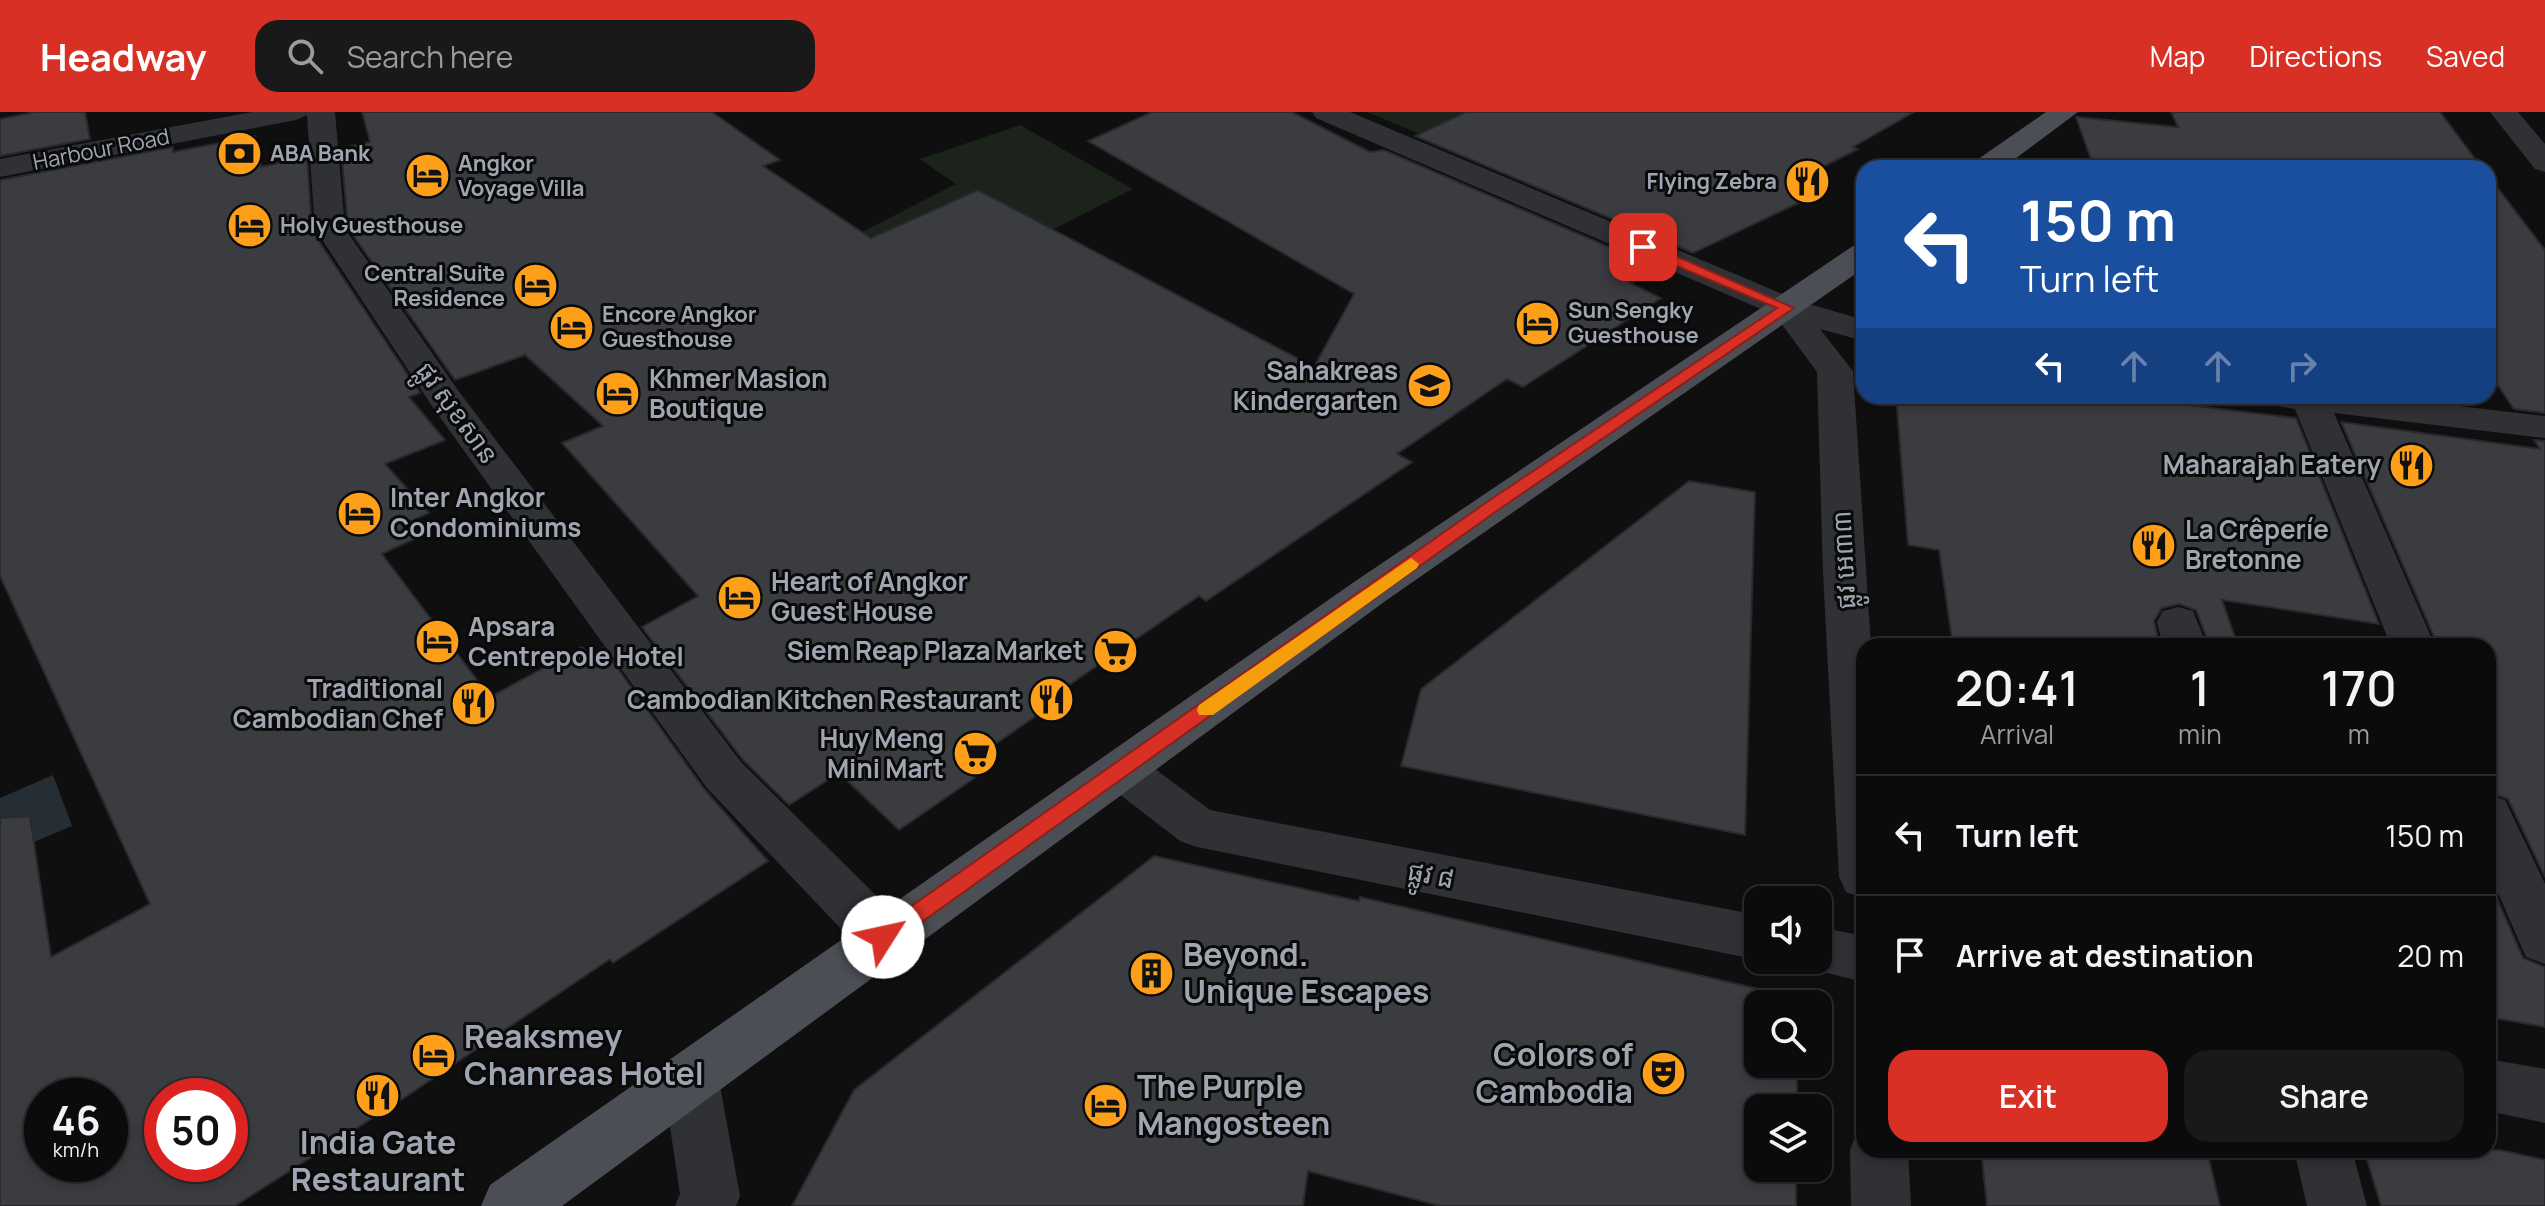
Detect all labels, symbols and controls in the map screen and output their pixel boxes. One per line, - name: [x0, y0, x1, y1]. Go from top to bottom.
- search box: [255, 20, 815, 92]
- text: Headway: [40, 30, 207, 82]
- icon: search: [283, 34, 327, 78]
- text: Search here: [347, 36, 513, 77]
- text: Map: [2150, 37, 2205, 75]
- text: Directions: [2249, 37, 2382, 75]
- text: Saved: [2426, 37, 2505, 75]
- street label: Harbour Road: [30, 121, 172, 177]
- bank icon: ABA Bank: [215, 129, 263, 177]
- place label: ABA Bank: [270, 138, 371, 168]
- place label: Angkor Voyage Villa: [458, 148, 585, 203]
- hotel icon: Angkor Voyage Villa: [403, 152, 451, 200]
- restaurant icon: Flying Zebra: [1784, 157, 1832, 205]
- place label: Flying Zebra: [1647, 166, 1777, 196]
- text: 150 m: [2020, 181, 2176, 258]
- icon: left: [1888, 192, 1992, 296]
- hotel icon: Holy Guesthouse: [225, 201, 273, 249]
- place label: Holy Guesthouse: [280, 210, 463, 240]
- pin: [1609, 213, 1677, 281]
- icon: arrive: [1621, 225, 1665, 269]
- text: Turn left: [2020, 254, 2159, 303]
- place label: Central Suite Residence: [364, 258, 505, 313]
- hotel icon: Central Suite Residence: [512, 262, 560, 310]
- place label: Sun Sengky Guesthouse: [1568, 295, 1699, 350]
- place label: Encore Angkor Guesthouse: [602, 299, 757, 354]
- hotel icon: Sun Sengky Guesthouse: [1513, 299, 1561, 347]
- hotel icon: Encore Angkor Guesthouse: [547, 303, 595, 351]
- icon: left: [2028, 344, 2072, 388]
- icon: ahead: [2112, 344, 2156, 388]
- icon: ahead: [2196, 344, 2240, 388]
- icon: right: [2280, 344, 2324, 388]
- place label: Sahakreas Kindergarten: [1233, 352, 1398, 418]
- street label: ផ្លូវ សុខសាន: [403, 354, 507, 475]
- place label: Khmer Masion Boutique: [649, 360, 827, 426]
- school or university icon: Sahakreas Kindergarten: [1405, 362, 1453, 410]
- hotel icon: Khmer Masion Boutique: [594, 370, 642, 418]
- restaurant icon: Maharajah Eatery: [2388, 441, 2436, 489]
- place label: Maharajah Eatery: [2163, 446, 2381, 482]
- place label: Inter Angkor Condominiums: [390, 479, 581, 545]
- hotel icon: Inter Angkor Condominiums: [335, 489, 383, 537]
- street label: ផ្លូវ អេ៣៣: [1822, 509, 1870, 610]
- place label: La Crêperíe Bretonne: [2185, 511, 2329, 577]
- restaurant icon: La Crêperíe Bretonne: [2130, 521, 2178, 569]
- place label: Heart of Angkor Guest House: [771, 563, 968, 629]
- hotel icon: Heart of Angkor Guest House: [716, 573, 764, 621]
- place label: Apsara Centrepole Hotel: [468, 608, 684, 674]
- hotel icon: Apsara Centrepole Hotel: [413, 618, 461, 666]
- supermarket icon: Siem Reap Plaza Market: [1091, 627, 1139, 675]
- place label: Siem Reap Plaza Market: [787, 632, 1084, 668]
- text: 20:41: [1955, 655, 2079, 720]
- text: 1: [2190, 655, 2210, 720]
- text: 170: [2321, 655, 2397, 720]
- place label: Traditional Cambodian Chef: [233, 670, 443, 736]
- restaurant icon: Cambodian Kitchen Restaurant: [1028, 676, 1076, 724]
- restaurant icon: Traditional Cambodian Chef: [450, 680, 498, 728]
- place label: Cambodian Kitchen Restaurant: [627, 681, 1021, 717]
- text: Arrival: [1980, 716, 2054, 752]
- text: min: [2178, 716, 2222, 752]
- text: m: [2348, 716, 2370, 752]
- place label: Huy Meng Mini Mart: [819, 720, 944, 786]
- supermarket icon: Huy Meng Mini Mart: [951, 730, 999, 778]
- icon: left: [1888, 813, 1932, 857]
- text: Turn left: [1956, 815, 2079, 856]
- text: 150 m: [2385, 815, 2464, 856]
- street label: ផ្លូវ ៨: [1404, 852, 1458, 903]
- map controls: [1744, 886, 1832, 1182]
- button: sound: [1744, 886, 1832, 974]
- position arrow: [841, 895, 925, 979]
- place label: Beyond. Unique Escapes: [1183, 932, 1429, 1013]
- icon: arrive: [1888, 933, 1932, 977]
- text: Arrive at destination: [1956, 935, 2254, 976]
- text: 20 m: [2397, 935, 2464, 976]
- building icon: Beyond. Unique Escapes: [1128, 949, 1176, 997]
- button: search: [1744, 990, 1832, 1078]
- place label: Reaksmey Chanreas Hotel: [464, 1014, 704, 1095]
- hotel icon: Reaksmey Chanreas Hotel: [409, 1031, 457, 1079]
- place label: Colors of Cambodia: [1476, 1032, 1633, 1113]
- theatre icon: Colors of Cambodia: [1640, 1049, 1688, 1097]
- button: Exit: [1888, 1050, 2168, 1142]
- button: Share: [2184, 1050, 2464, 1142]
- place label: The Purple Mangosteen: [1137, 1064, 1330, 1145]
- restaurant icon: India Gate Restaurant: [354, 1072, 402, 1120]
- speed limit sign: 50: [144, 1078, 248, 1182]
- hotel icon: The Purple Mangosteen: [1082, 1081, 1130, 1129]
- text: 46: [51, 1092, 101, 1147]
- button: layers: [1744, 1094, 1832, 1182]
- place label: India Gate Restaurant: [291, 1120, 465, 1201]
- text: km/h: [53, 1136, 99, 1163]

